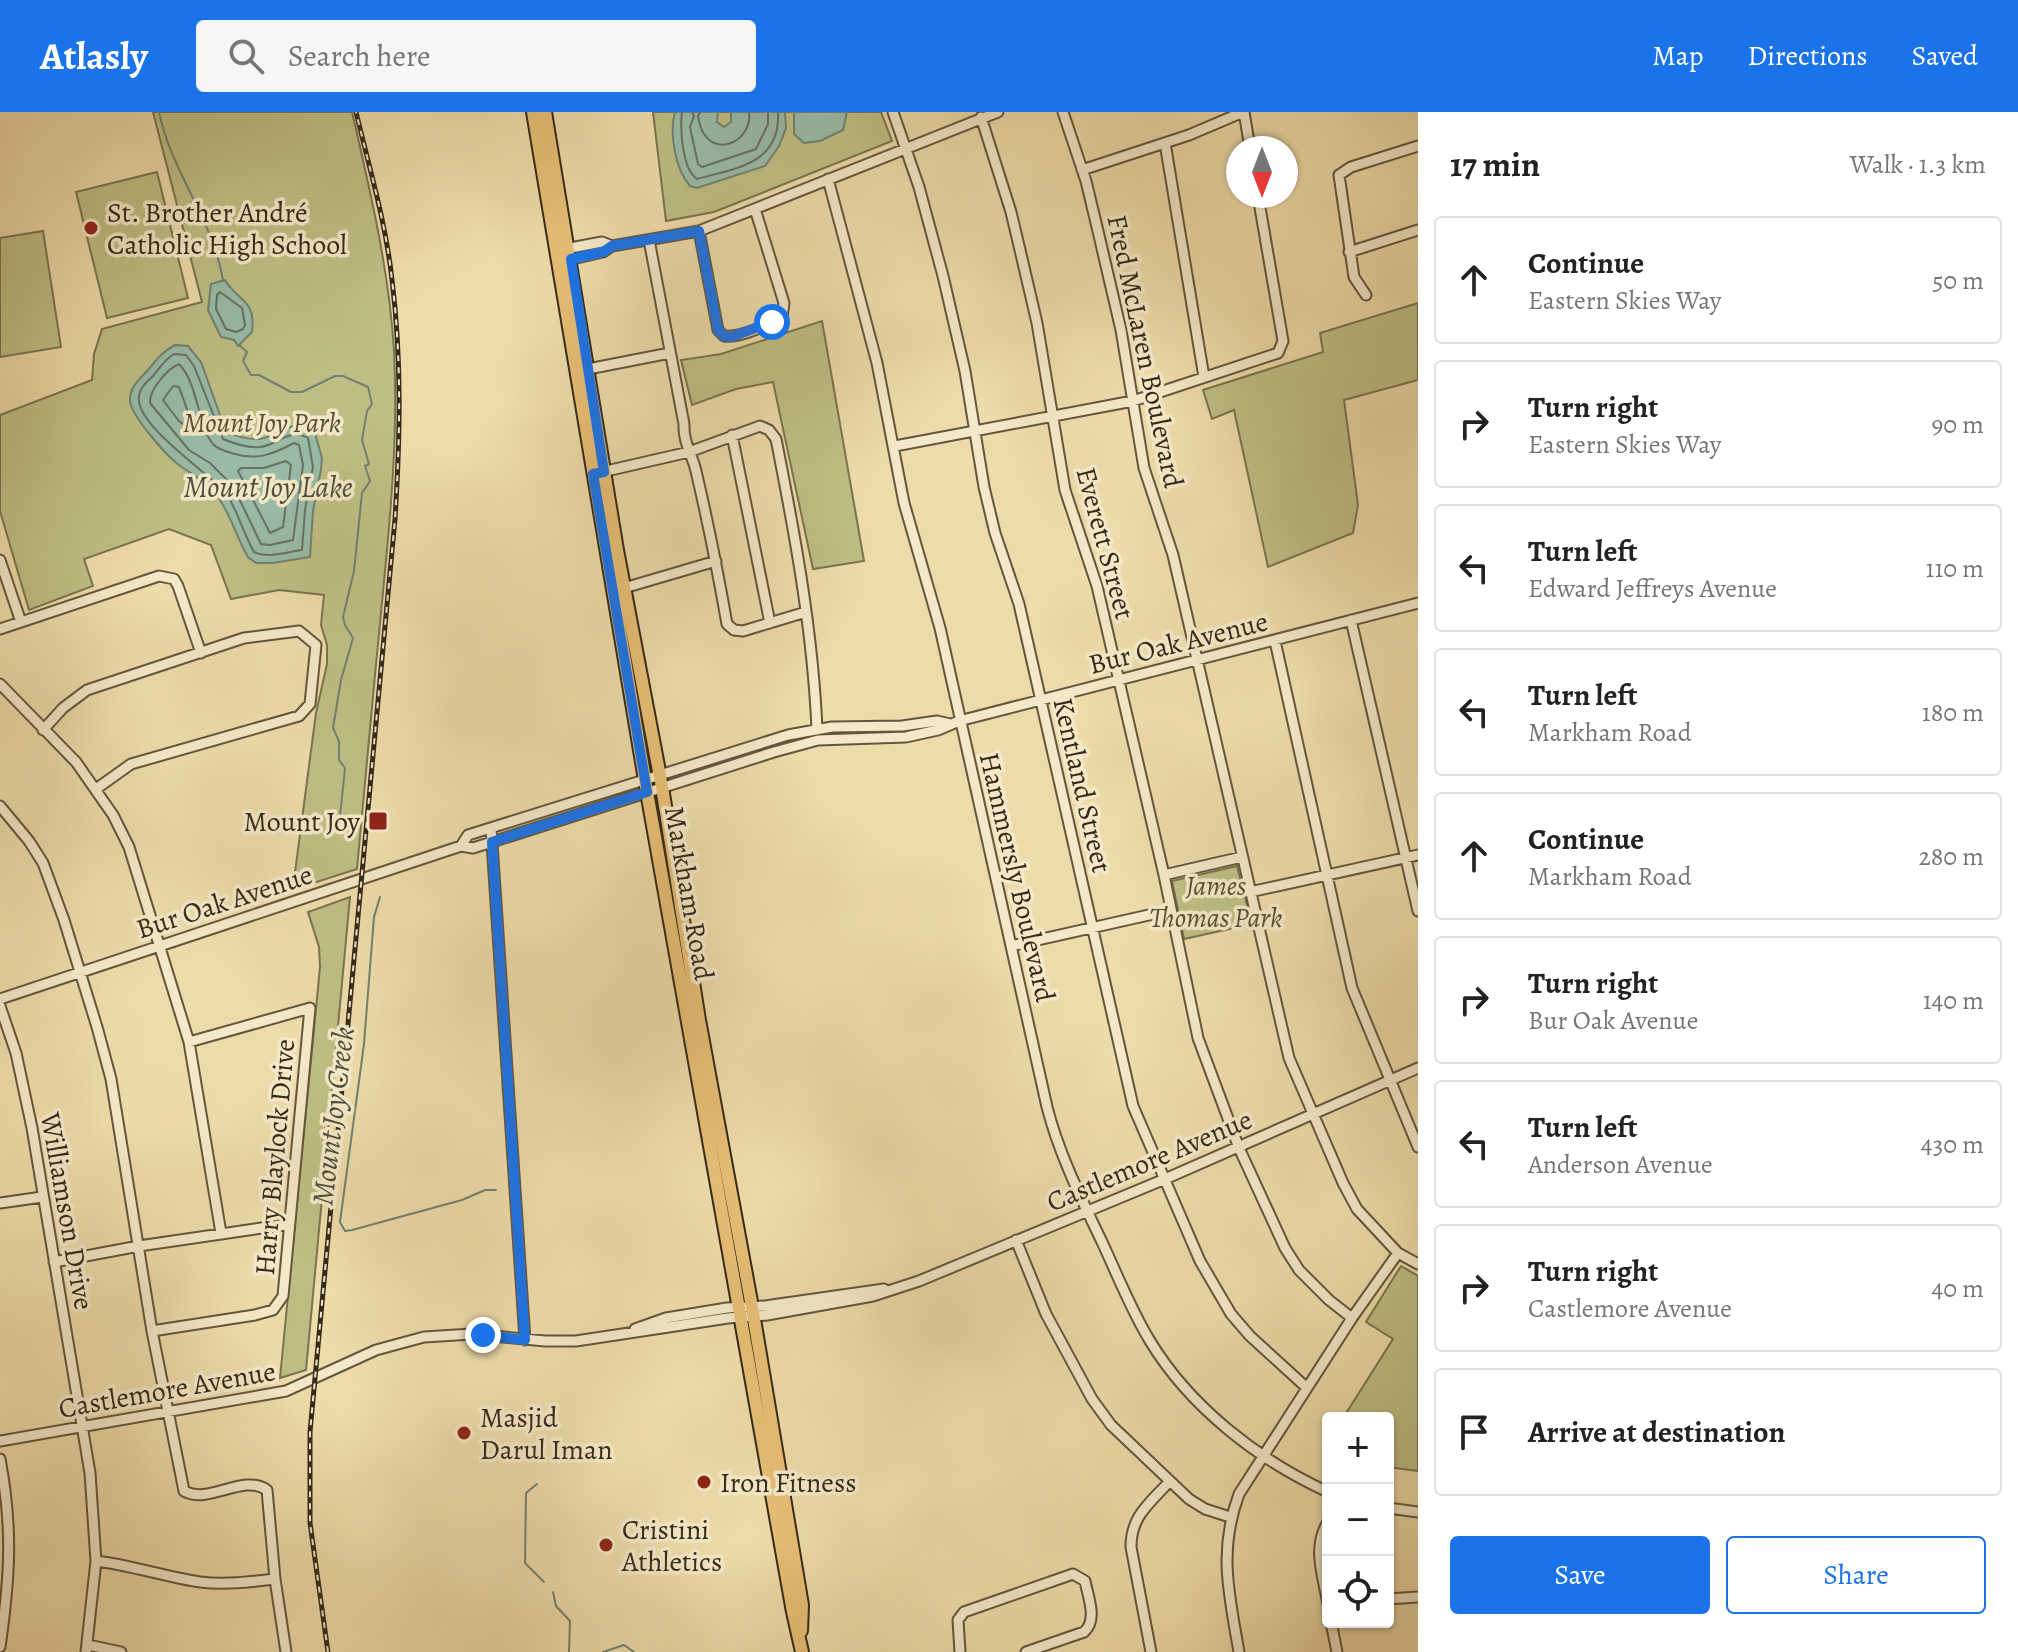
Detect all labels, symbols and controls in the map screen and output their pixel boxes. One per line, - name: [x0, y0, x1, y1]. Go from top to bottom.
- search box: [196, 20, 756, 92]
- text: Atlasly: [40, 30, 148, 82]
- icon: search: [224, 34, 268, 78]
- text: Search here: [288, 36, 431, 76]
- text: Map: [1652, 37, 1703, 75]
- text: Directions: [1747, 37, 1868, 75]
- text: Saved: [1912, 37, 1978, 75]
- north arrow: [1226, 136, 1298, 208]
- text: 17 min: [1450, 141, 1540, 188]
- text: Walk · 1.3 km: [1850, 147, 1986, 182]
- place label: St. Brother André Catholic High School: [107, 194, 347, 264]
- street label: Fred McLaren Boulevard: [1098, 211, 1193, 492]
- marker: St. Brother André Catholic High School: [82, 219, 100, 237]
- text: Continue: [1528, 243, 1644, 283]
- icon: ahead: [1452, 258, 1496, 302]
- text: 50 m: [1932, 263, 1984, 298]
- text: Eastern Skies Way: [1528, 283, 1721, 318]
- route start: [754, 304, 790, 340]
- text: Turn right: [1528, 387, 1658, 427]
- icon: right: [1452, 402, 1496, 446]
- park label: Mount Joy Park: [183, 404, 341, 442]
- text: 90 m: [1932, 407, 1984, 442]
- text: Eastern Skies Way: [1528, 427, 1721, 462]
- street label: Everett Street: [1066, 463, 1144, 624]
- water label: Mount Joy Lake: [183, 467, 353, 507]
- text: Turn left: [1528, 531, 1637, 571]
- icon: left: [1452, 546, 1496, 590]
- text: 110 m: [1926, 551, 1984, 586]
- text: Edward Jeffreys Avenue: [1528, 571, 1777, 606]
- street label: Bur Oak Avenue: [1085, 602, 1272, 684]
- text: Turn left: [1528, 675, 1637, 715]
- icon: left: [1452, 690, 1496, 734]
- street label: Kentland Street: [1043, 694, 1121, 876]
- text: 180 m: [1922, 695, 1984, 730]
- text: Markham Road: [1528, 715, 1692, 750]
- street label: Hammersly Boulevard: [970, 749, 1064, 1007]
- place label: Mount Joy: [244, 803, 361, 841]
- street label: Markham Road: [655, 803, 723, 984]
- marker: Mount Joy: [367, 810, 389, 832]
- text: Continue: [1528, 819, 1644, 859]
- icon: ahead: [1452, 834, 1496, 878]
- text: 280 m: [1918, 839, 1984, 874]
- street label: Bur Oak Avenue: [131, 856, 317, 948]
- text: Markham Road: [1528, 859, 1692, 894]
- park label: James Thomas Park: [1150, 867, 1282, 937]
- text: Turn right: [1528, 963, 1658, 1003]
- icon: right: [1452, 978, 1496, 1022]
- text: 140 m: [1923, 983, 1984, 1018]
- text: Bur Oak Avenue: [1528, 1003, 1698, 1038]
- water label: Mount Joy Creek: [302, 1024, 364, 1208]
- street label: Harry Blaylock Drive: [246, 1037, 304, 1277]
- street label: Castlemore Avenue: [1041, 1101, 1258, 1221]
- text: Turn left: [1528, 1107, 1637, 1147]
- street label: Williamson Drive: [31, 1109, 103, 1313]
- icon: left: [1452, 1122, 1496, 1166]
- text: 430 m: [1921, 1127, 1984, 1162]
- text: Anderson Avenue: [1528, 1147, 1713, 1182]
- text: Turn right: [1528, 1251, 1658, 1291]
- icon: right: [1452, 1266, 1496, 1310]
- text: 40 m: [1932, 1271, 1984, 1306]
- text: Castlemore Avenue: [1528, 1291, 1732, 1326]
- route end: [465, 1317, 501, 1353]
- street label: Castlemore Avenue: [56, 1352, 279, 1428]
- place label: Masjid Darul Iman: [480, 1399, 613, 1469]
- icon: arrive: [1452, 1410, 1496, 1454]
- map controls: [1322, 1412, 1394, 1628]
- button: +: [1322, 1412, 1394, 1484]
- text: Arrive at destination: [1528, 1412, 1785, 1452]
- marker: Masjid Darul Iman: [455, 1424, 473, 1442]
- place label: Iron Fitness: [720, 1464, 856, 1502]
- marker: Iron Fitness: [695, 1473, 713, 1491]
- button: −: [1322, 1484, 1394, 1556]
- place label: Cristini Athletics: [621, 1511, 722, 1581]
- marker: Cristini Athletics: [597, 1536, 615, 1554]
- button: Save: [1450, 1536, 1710, 1614]
- button: Share: [1726, 1536, 1986, 1614]
- button: locate: [1322, 1556, 1394, 1628]

